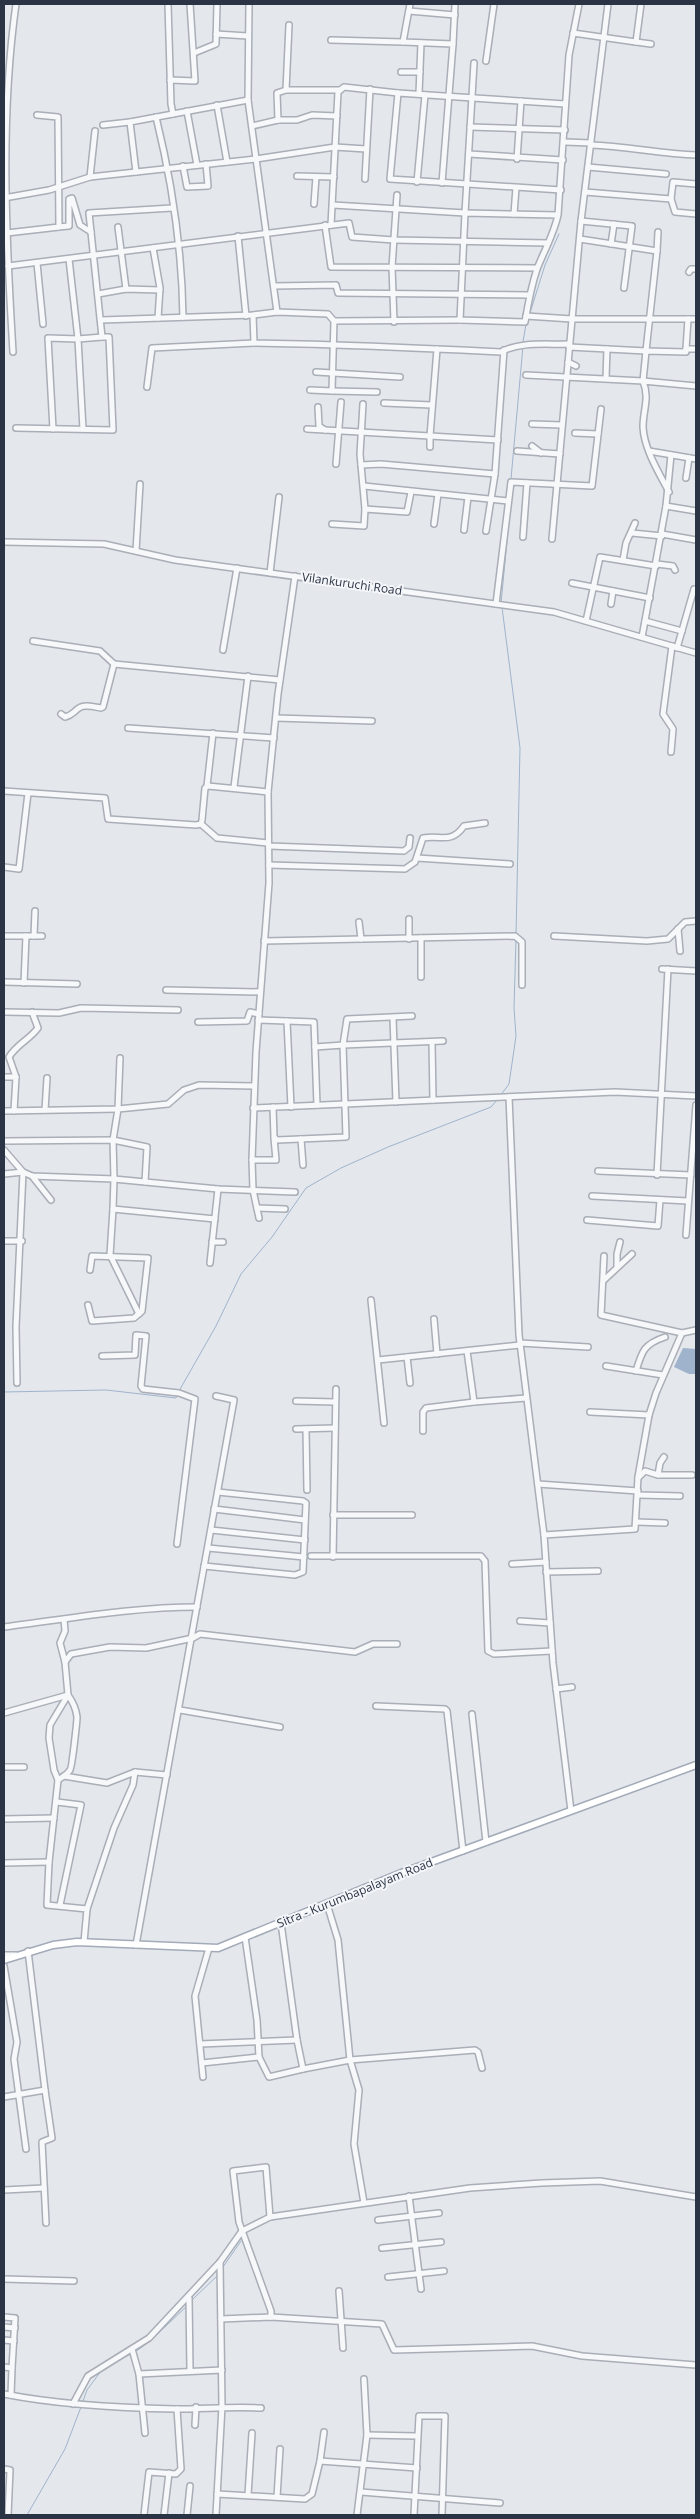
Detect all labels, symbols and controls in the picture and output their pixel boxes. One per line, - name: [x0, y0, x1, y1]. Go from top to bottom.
- street label: Vilankuruchi Road: [301, 568, 403, 599]
- street label: Sitra - Kurumbapalayam Road: [274, 1853, 435, 1932]

